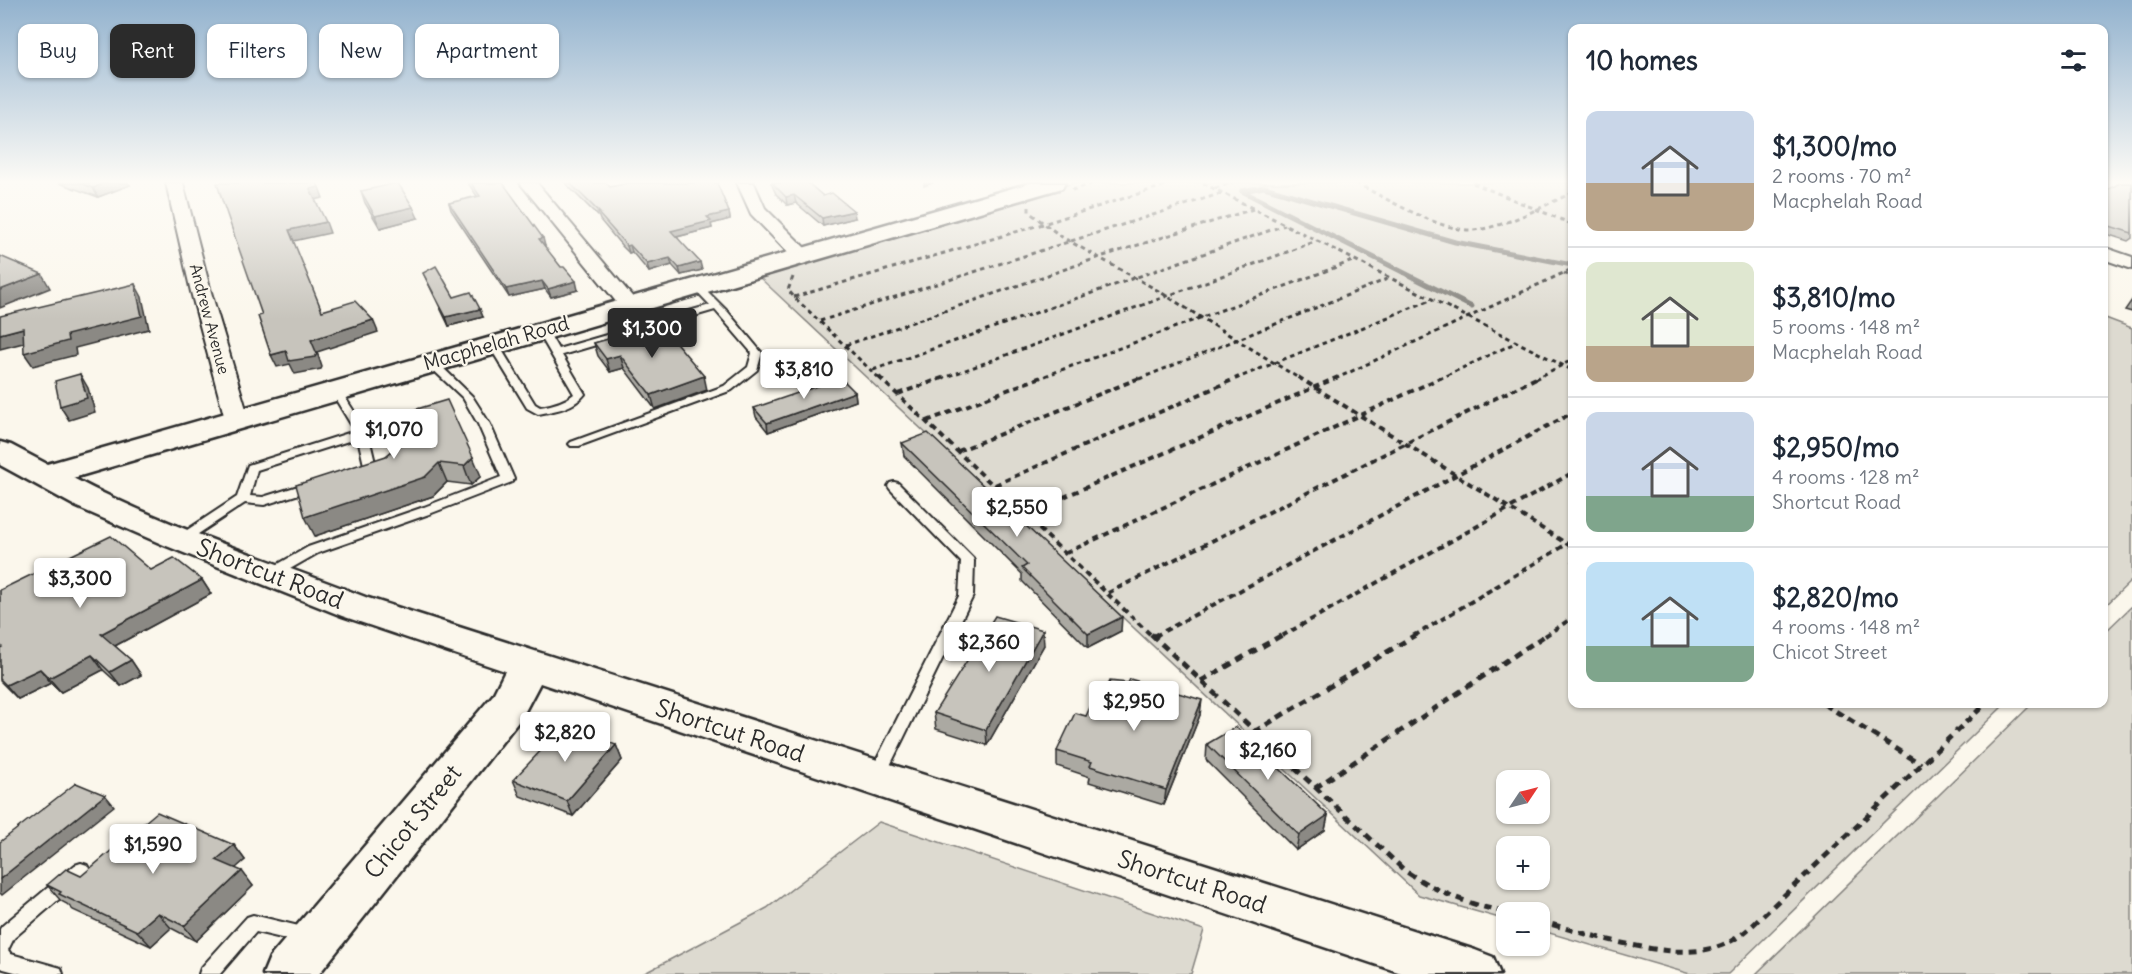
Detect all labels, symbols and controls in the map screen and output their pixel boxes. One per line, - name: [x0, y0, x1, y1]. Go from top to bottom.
- chip: Buy: [18, 24, 98, 78]
- chip: Rent: [110, 24, 195, 78]
- chip: Filters: [207, 24, 307, 78]
- chip: New: [319, 24, 403, 78]
- chip: Apartment: [415, 24, 559, 78]
- text: 10 homes: [1586, 44, 1698, 77]
- icon: filters: [2057, 44, 2090, 77]
- text: $1,300/mo: [1772, 130, 1897, 163]
- icon: home: [1634, 135, 1706, 207]
- text: 2 rooms · 70 m²: [1772, 163, 1912, 188]
- text: Macphelah Road: [1772, 188, 1922, 213]
- street label: Andrew Avenue: [186, 262, 234, 376]
- text: $3,810/mo: [1772, 281, 1895, 314]
- icon: home: [1634, 286, 1706, 358]
- pin: $1,300: [603, 308, 701, 359]
- street label: Macphelah Road: [420, 310, 572, 375]
- text: 5 rooms · 148 m²: [1772, 314, 1920, 339]
- text: $1,300: [622, 315, 682, 340]
- text: Macphelah Road: [1772, 339, 1922, 364]
- pin: $3,810: [755, 349, 853, 400]
- text: $3,810: [774, 356, 834, 381]
- pin: $1,070: [345, 409, 443, 460]
- text: $1,070: [365, 416, 423, 441]
- text: $2,950/mo: [1772, 431, 1899, 464]
- icon: home: [1634, 436, 1706, 508]
- text: 4 rooms · 128 m²: [1772, 464, 1920, 489]
- pin: $2,550: [968, 487, 1066, 538]
- text: Shortcut Road: [1772, 489, 1901, 514]
- text: $2,550: [986, 494, 1048, 519]
- street label: Shortcut Road: [193, 531, 348, 615]
- pin: $3,300: [31, 558, 129, 609]
- text: $3,300: [48, 565, 112, 590]
- text: $2,820/mo: [1772, 581, 1899, 614]
- icon: home: [1634, 586, 1706, 658]
- text: 4 rooms · 148 m²: [1772, 614, 1920, 639]
- pin: $2,360: [940, 622, 1038, 673]
- text: $2,360: [958, 629, 1020, 654]
- text: Chicot Street: [1772, 639, 1887, 664]
- pin: $2,950: [1085, 681, 1183, 732]
- text: $2,950: [1103, 688, 1165, 713]
- street label: Shortcut Road: [652, 692, 809, 768]
- pin: $2,820: [516, 712, 614, 763]
- text: $2,820: [534, 719, 596, 744]
- pin: $2,160: [1219, 730, 1317, 781]
- text: $2,160: [1239, 737, 1297, 762]
- street label: Chicot Street: [357, 758, 467, 885]
- north arrow: [1496, 770, 1550, 824]
- map controls: [1496, 770, 1550, 956]
- pin: $1,590: [104, 824, 202, 875]
- text: $1,590: [123, 831, 183, 856]
- button: +: [1496, 836, 1550, 890]
- street label: Shortcut Road: [1114, 843, 1271, 919]
- button: −: [1496, 902, 1550, 956]

